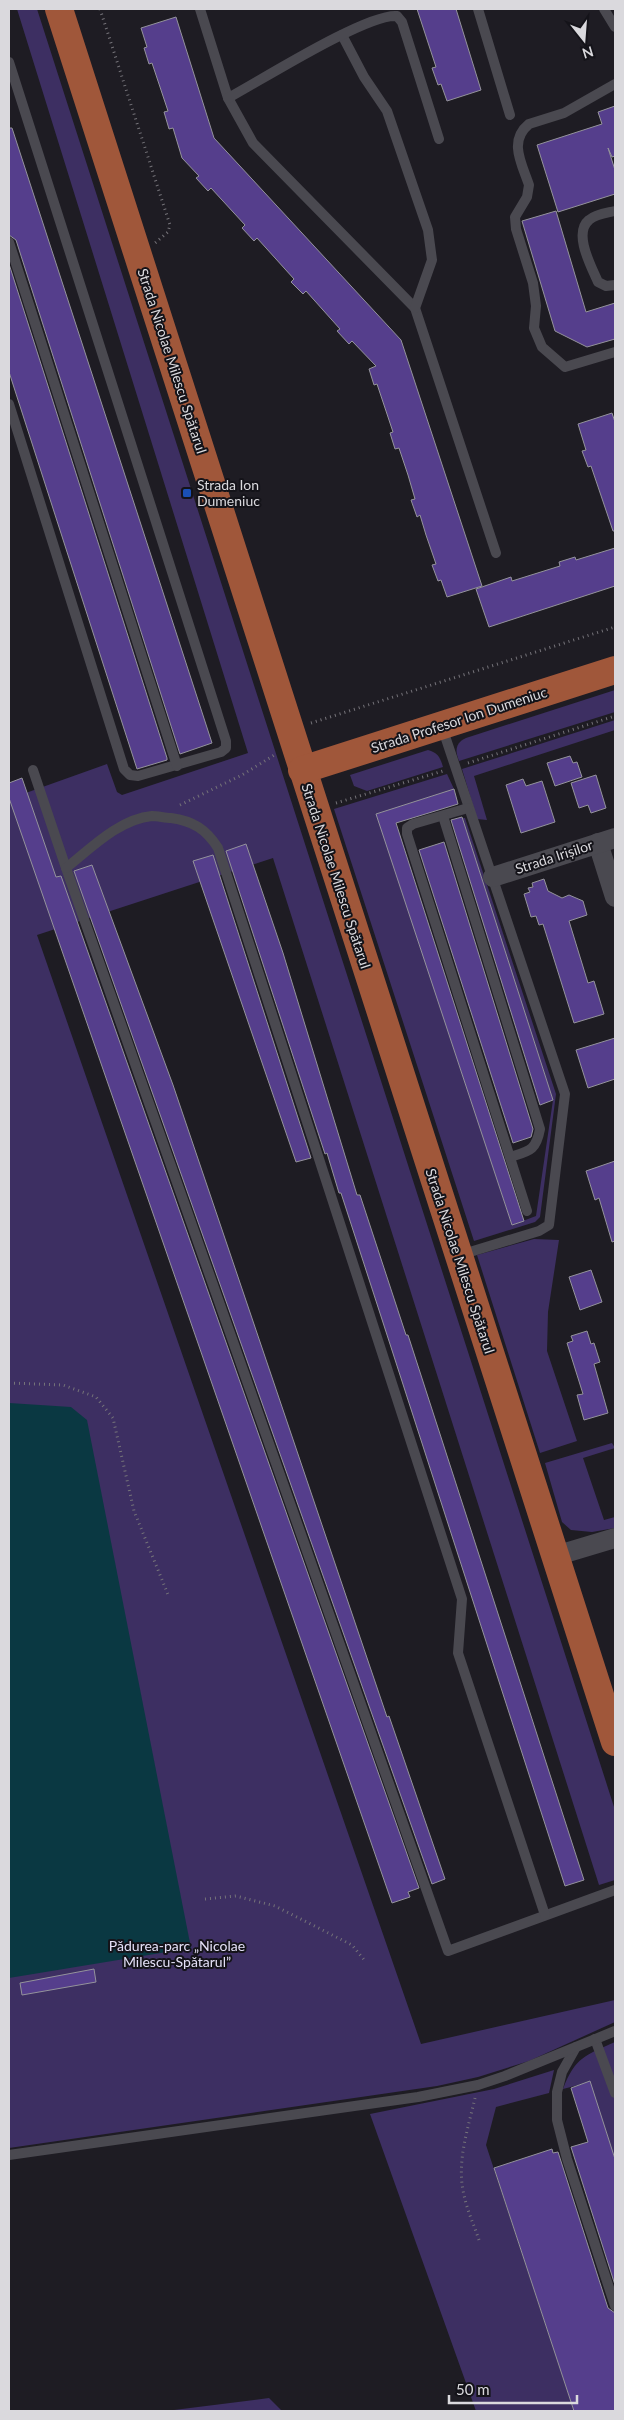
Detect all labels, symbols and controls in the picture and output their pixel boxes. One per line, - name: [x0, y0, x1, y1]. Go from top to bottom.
- north arrow: [559, 15, 609, 65]
- text: N: [580, 43, 596, 63]
- street label: Strada Nicolae Milescu Spătarul: [134, 266, 210, 456]
- place label: Strada Ion Dumeniuc: [197, 476, 260, 509]
- marker: Strada Ion Dumeniuc: [181, 487, 193, 499]
- street label: Strada Profesor Ion Dumeniuc: [369, 683, 549, 756]
- street label: Strada Nicolae Milescu Spătarul: [298, 781, 374, 971]
- street label: Strada Irișilor: [513, 836, 595, 877]
- street label: Strada Nicolae Milescu Spătarul: [422, 1166, 498, 1356]
- park label: Pădurea-parc „Nicolae Milescu-Spătarul”: [109, 1937, 245, 1970]
- scale bar: [449, 2372, 576, 2404]
- text: 50 m: [456, 2380, 490, 2398]

